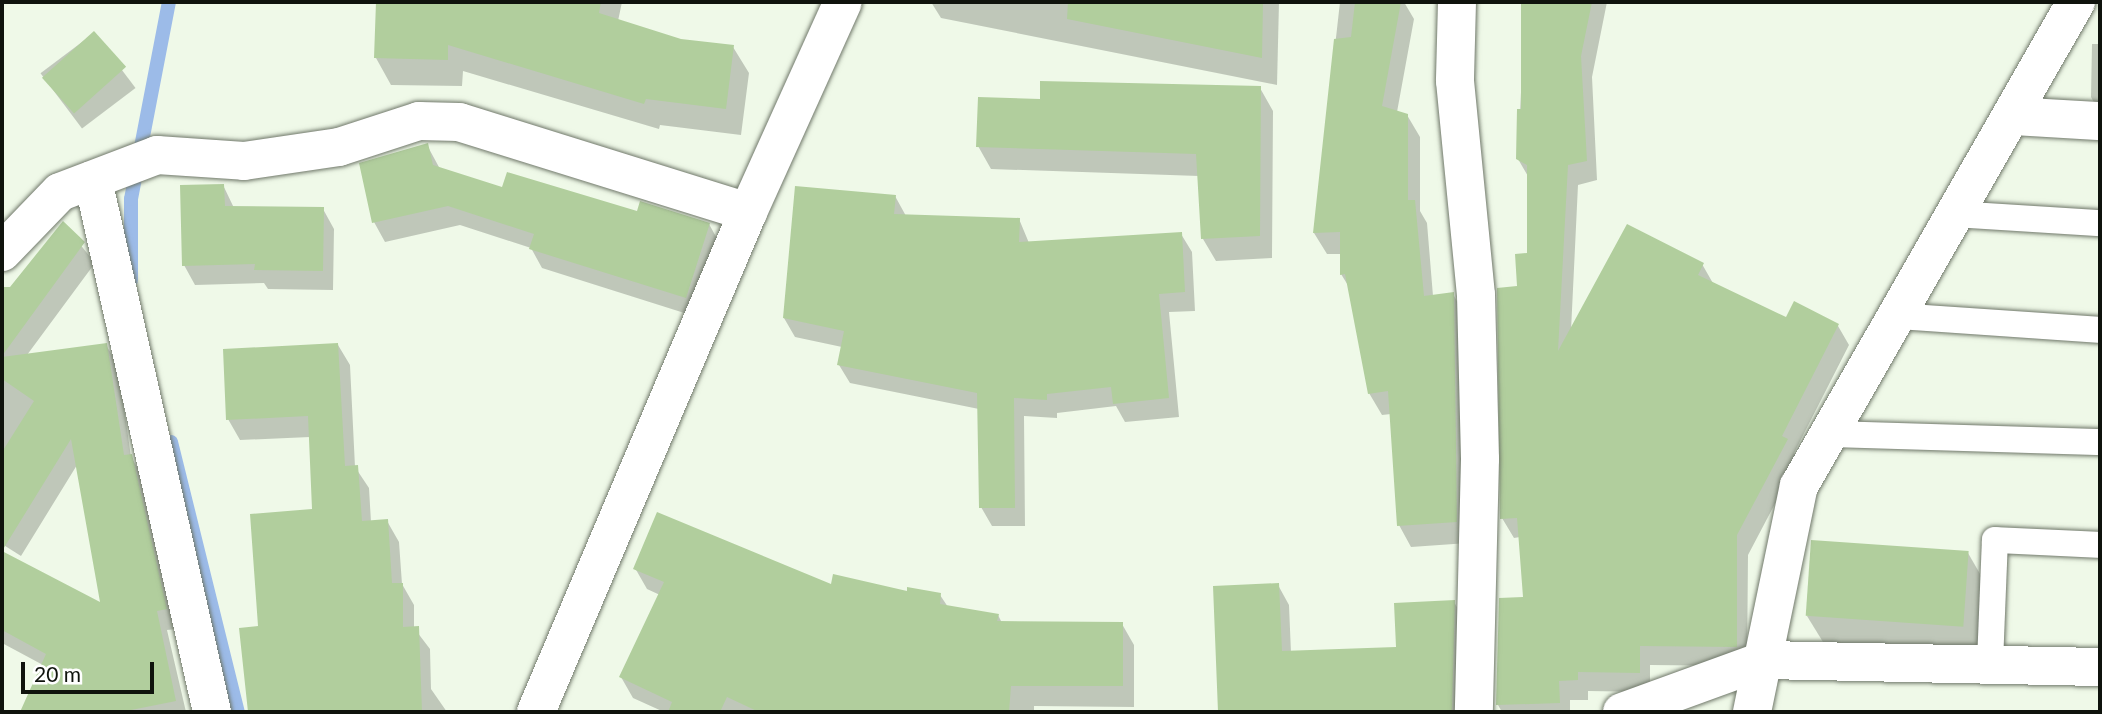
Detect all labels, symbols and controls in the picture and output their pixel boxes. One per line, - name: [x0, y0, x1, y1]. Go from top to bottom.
- scale bar: [24, 648, 158, 692]
- text: 20 m: [34, 661, 81, 686]

